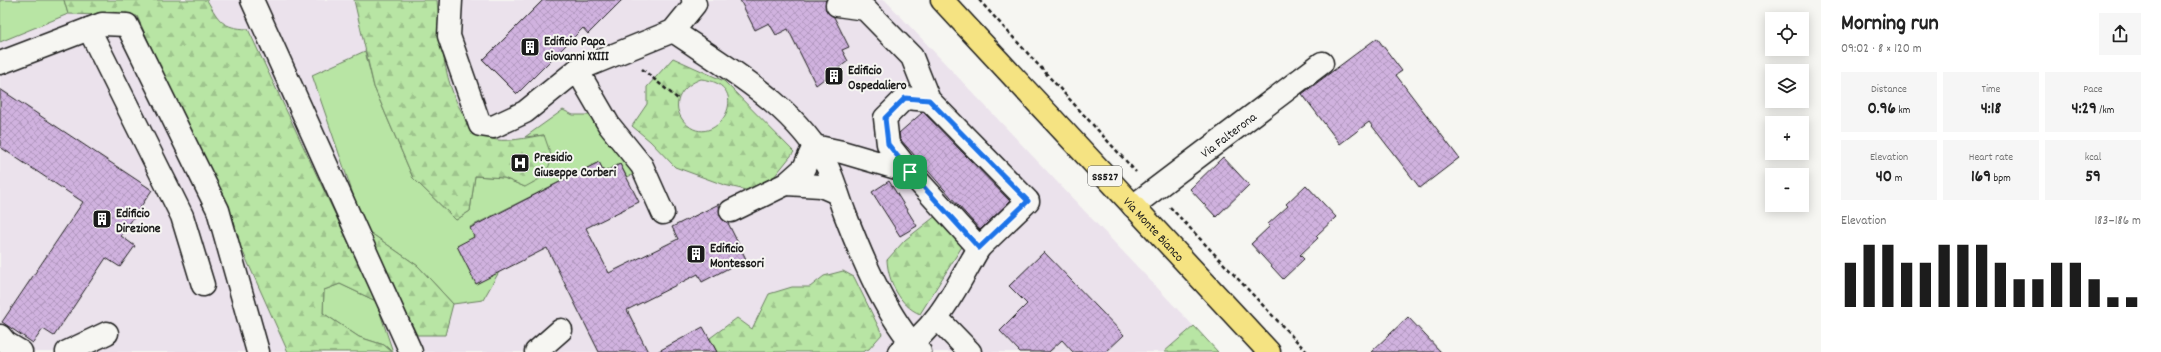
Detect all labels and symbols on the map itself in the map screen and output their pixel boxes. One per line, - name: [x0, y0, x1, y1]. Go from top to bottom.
- place label: Edificio Papa Giovanni XXIII: [544, 33, 610, 67]
- building icon: Edificio Papa Giovanni XXIII: [519, 36, 541, 58]
- place label: Edificio Ospedaliero: [848, 62, 907, 96]
- building icon: Edificio Ospedaliero: [823, 65, 845, 87]
- street label: Via Falterona: [1197, 108, 1262, 164]
- place label: Presidio Giuseppe Corberi: [534, 149, 617, 183]
- hospital icon: Presidio Giuseppe Corberi: [509, 152, 531, 174]
- pin: [893, 155, 927, 189]
- road number: SS527: [1088, 166, 1122, 186]
- street label: Via Monte Bianco: [1118, 194, 1188, 267]
- place label: Edificio Direzione: [116, 205, 161, 239]
- building icon: Edificio Direzione: [91, 208, 113, 230]
- place label: Edificio Montessori: [710, 240, 764, 274]
- building icon: Edificio Montessori: [685, 243, 707, 265]

